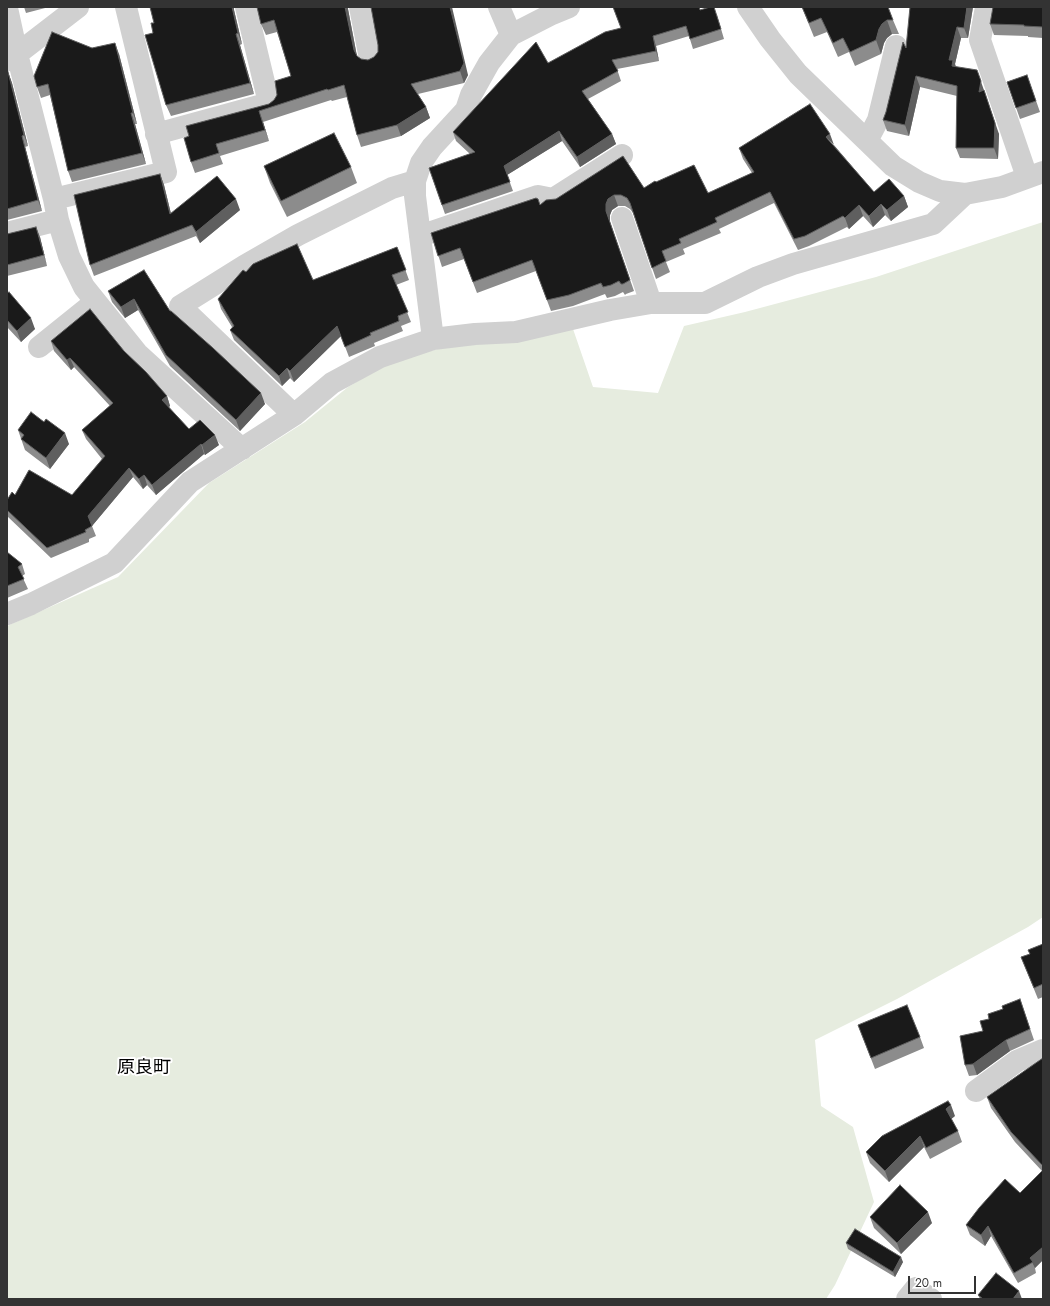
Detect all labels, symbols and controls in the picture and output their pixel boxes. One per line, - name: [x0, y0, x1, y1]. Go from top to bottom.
- district label: 原良町: [117, 1058, 171, 1080]
- scale bar: [910, 1268, 978, 1294]
- text: 20 m: [915, 1274, 942, 1292]

